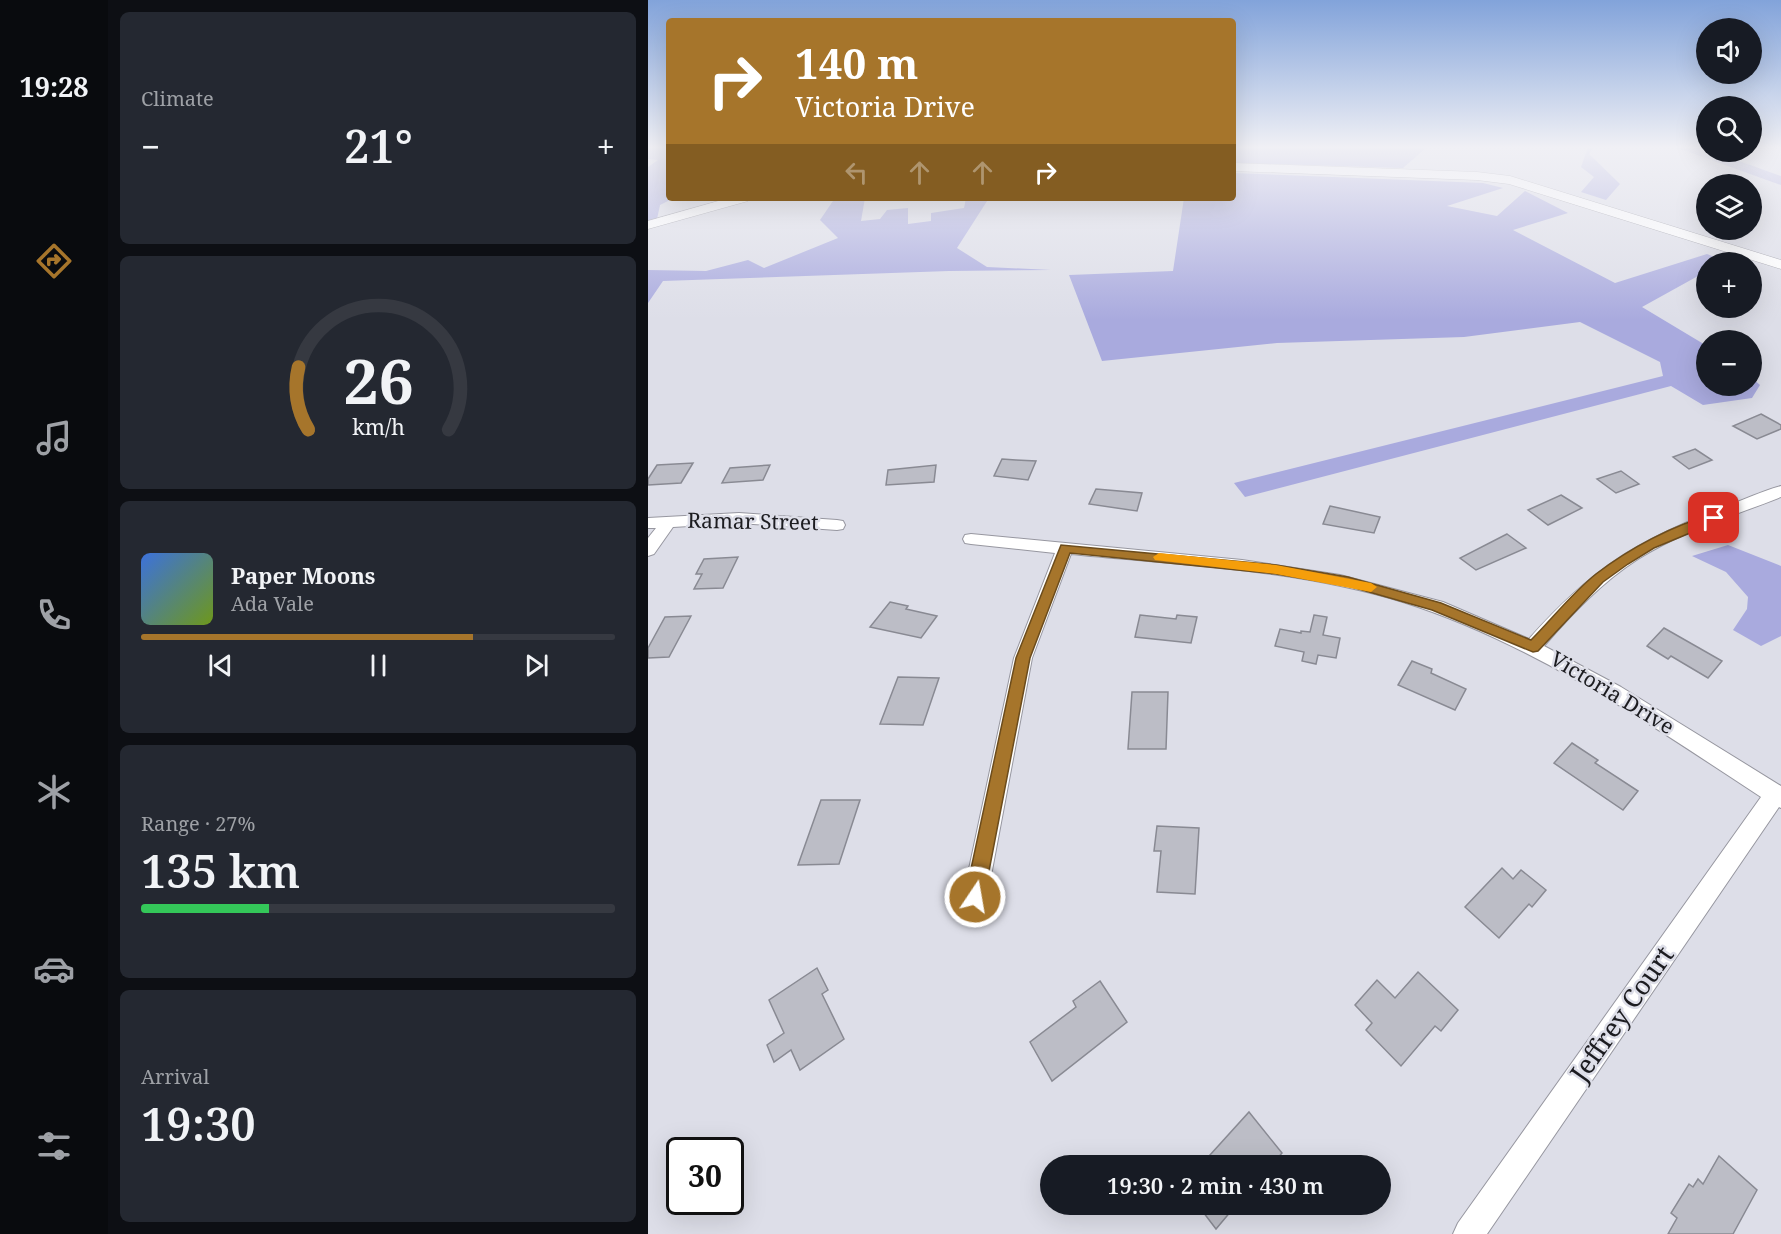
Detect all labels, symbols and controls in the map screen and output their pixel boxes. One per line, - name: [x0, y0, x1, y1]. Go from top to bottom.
- map controls: [1696, 18, 1762, 396]
- button: sound: [1696, 18, 1762, 84]
- text: 140 m: [795, 34, 919, 91]
- icon: right: [696, 42, 774, 120]
- text: 19:28: [19, 68, 89, 105]
- text: Climate: [141, 85, 214, 112]
- text: Victoria Drive: [795, 88, 975, 125]
- button: search: [1696, 96, 1762, 162]
- text: 21°: [344, 115, 413, 176]
- text: −: [141, 124, 160, 169]
- text: +: [597, 124, 615, 169]
- icon: left: [840, 156, 873, 189]
- icon: ahead: [903, 156, 936, 189]
- icon: ahead: [966, 156, 999, 189]
- icon: right: [1029, 156, 1062, 189]
- button: layers: [1696, 174, 1762, 240]
- icon: directions: [33, 240, 75, 282]
- button: +: [1696, 252, 1762, 318]
- button: −: [1696, 330, 1762, 396]
- text: 26: [343, 337, 413, 422]
- text: km/h: [352, 412, 405, 441]
- icon: music: [33, 417, 75, 459]
- pin: [1688, 492, 1739, 543]
- icon: arrive: [1697, 501, 1730, 534]
- street label: Ramar Street: [687, 506, 819, 536]
- text: Paper Moons: [231, 560, 375, 590]
- text: Ada Vale: [231, 590, 314, 617]
- icon: phone: [33, 594, 75, 636]
- street label: Victoria Drive: [1545, 644, 1680, 740]
- icon: previous: [204, 649, 237, 682]
- icon: pause: [362, 649, 395, 682]
- icon: next: [520, 649, 553, 682]
- icon: climate: [33, 771, 75, 813]
- text: Range · 27%: [141, 810, 255, 837]
- text: 135 km: [141, 840, 300, 901]
- position arrow: [943, 865, 1007, 929]
- street label: Jeffrey Court: [1561, 938, 1681, 1089]
- icon: car: [33, 948, 75, 990]
- text: Arrival: [141, 1063, 209, 1090]
- text: 19:30: [141, 1093, 256, 1154]
- icon: filters: [33, 1125, 75, 1167]
- speed limit sign: 30: [666, 1137, 744, 1215]
- text: 19:30 · 2 min · 430 m: [1107, 1170, 1324, 1200]

